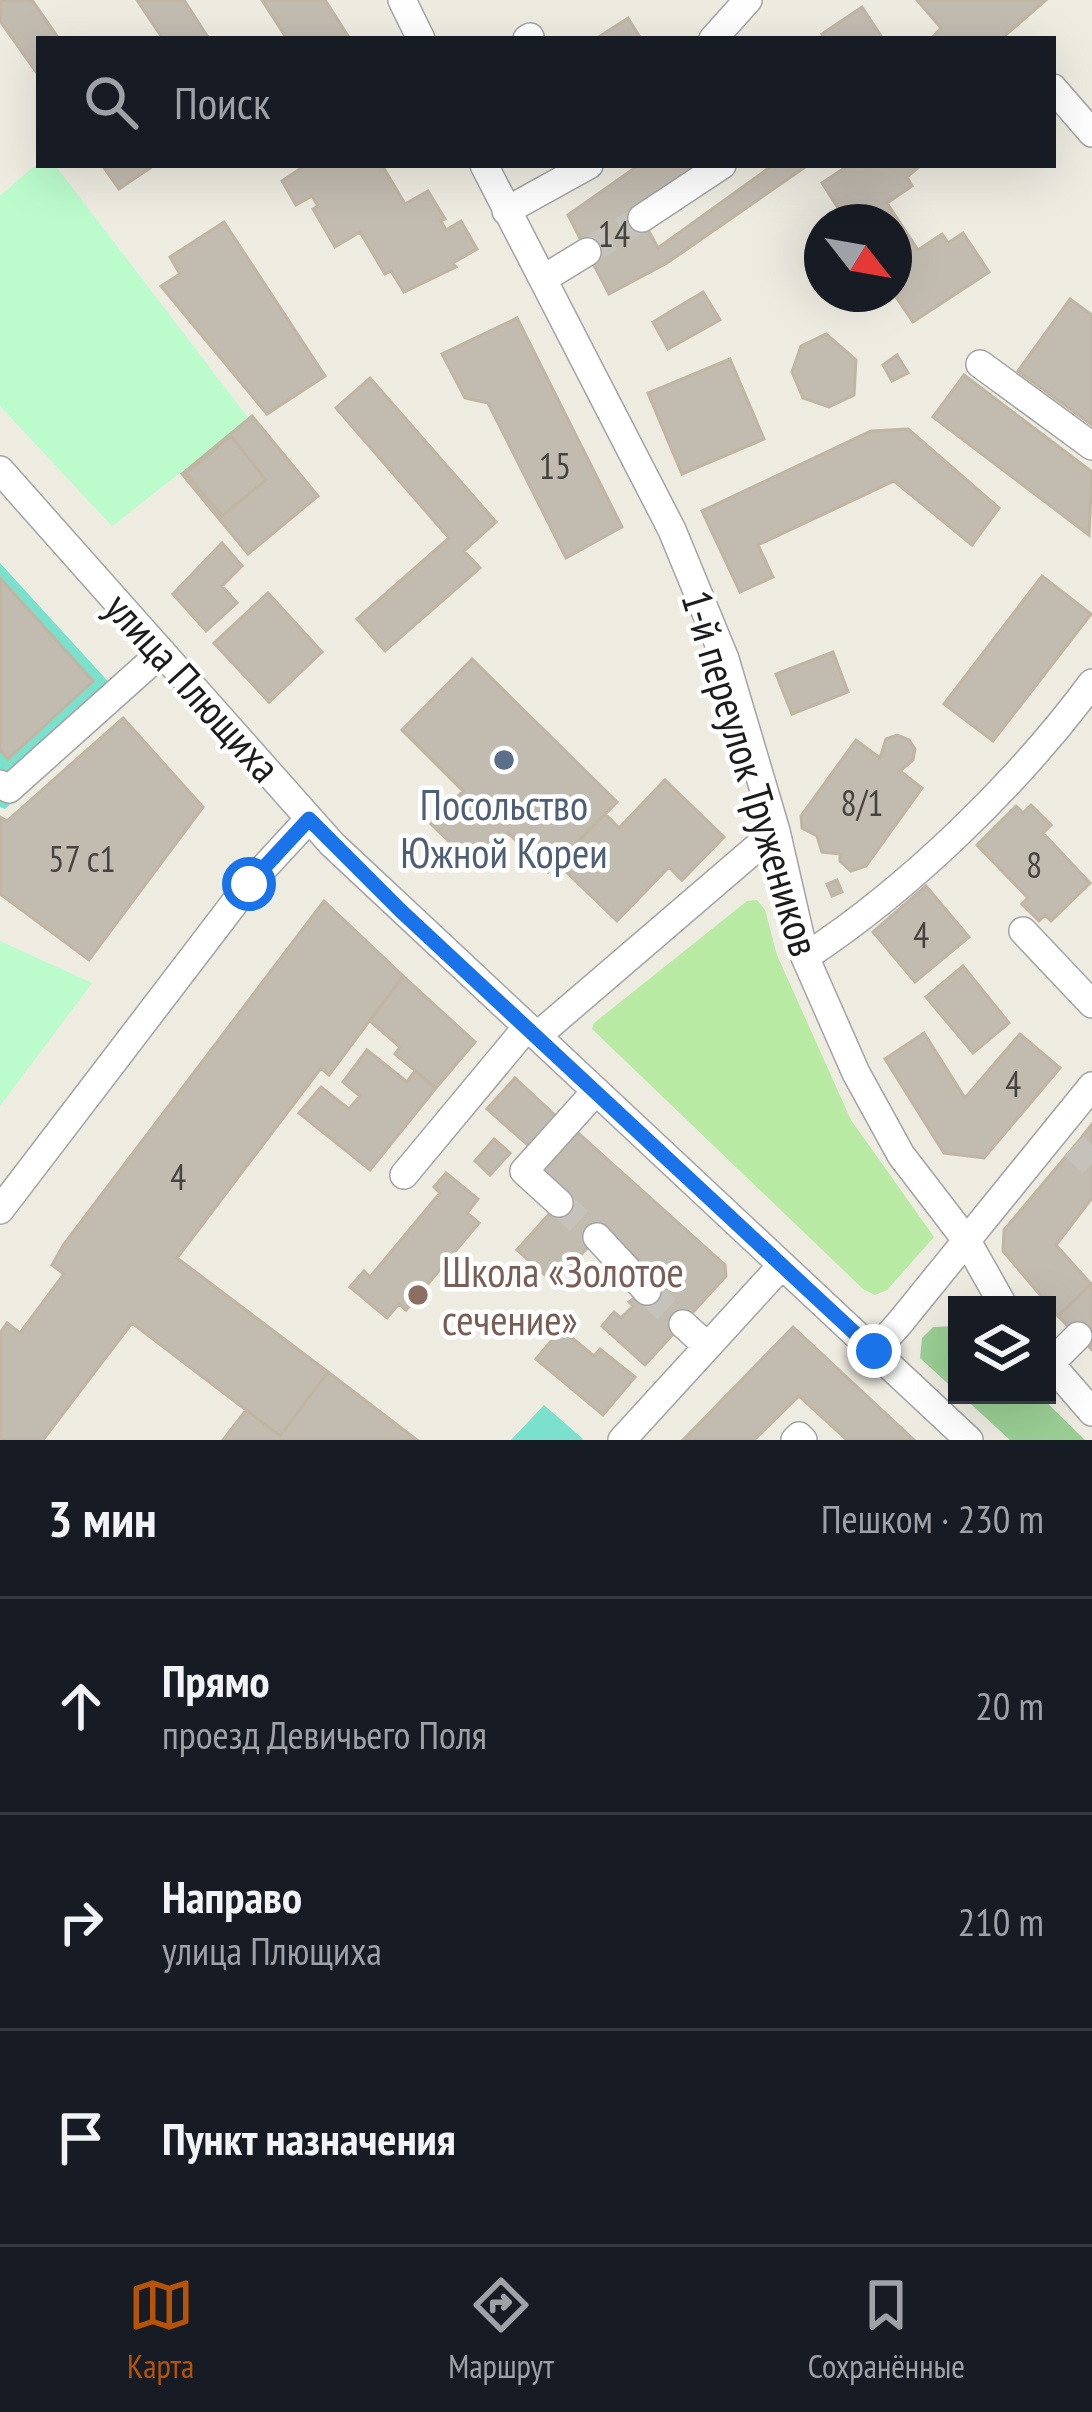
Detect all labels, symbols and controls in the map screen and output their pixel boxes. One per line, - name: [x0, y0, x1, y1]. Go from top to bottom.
- search box: [36, 36, 1056, 168]
- icon: search: [78, 69, 144, 135]
- text: Поиск: [174, 73, 270, 131]
- north arrow: [804, 204, 912, 312]
- house number: 14: [598, 210, 630, 257]
- house number: 15: [539, 442, 571, 489]
- street label: улица Плющиха: [93, 581, 293, 793]
- street label: 1-й переулок Тружеников: [669, 584, 833, 962]
- marker: Посольство Южной Кореи: [491, 747, 517, 773]
- place label: Посольство Южной Кореи: [400, 777, 608, 880]
- house number: 8/1: [840, 779, 884, 826]
- house number: 57 с1: [48, 835, 116, 882]
- house number: 8: [1026, 841, 1042, 888]
- route start: [222, 857, 276, 911]
- house number: 4: [913, 911, 929, 958]
- house number: 4: [1005, 1060, 1021, 1107]
- house number: 4: [170, 1153, 186, 1200]
- place label: Школа «Золотое сечение»: [442, 1244, 684, 1347]
- marker: Школа «Золотое сечение»: [405, 1282, 431, 1308]
- map controls: [948, 1296, 1056, 1404]
- button: layers: [948, 1296, 1056, 1404]
- route end: [847, 1324, 901, 1378]
- text: 3 мин: [48, 1485, 157, 1551]
- text: Пешком · 230 m: [821, 1493, 1044, 1544]
- text: Прямо: [162, 1651, 270, 1709]
- icon: ahead: [48, 1673, 114, 1739]
- text: 20 m: [975, 1680, 1044, 1731]
- text: проезд Девичьего Поля: [162, 1709, 487, 1760]
- text: Направо: [162, 1867, 302, 1925]
- icon: right: [48, 1889, 114, 1955]
- text: 210 m: [958, 1896, 1044, 1947]
- text: улица Плющиха: [162, 1925, 382, 1976]
- icon: arrive: [48, 2105, 114, 2171]
- text: Пункт назначения: [162, 2109, 456, 2167]
- tab: Карта: [127, 2272, 194, 2387]
- tab: Маршрут: [448, 2272, 554, 2387]
- tab: Сохранённые: [808, 2272, 965, 2387]

